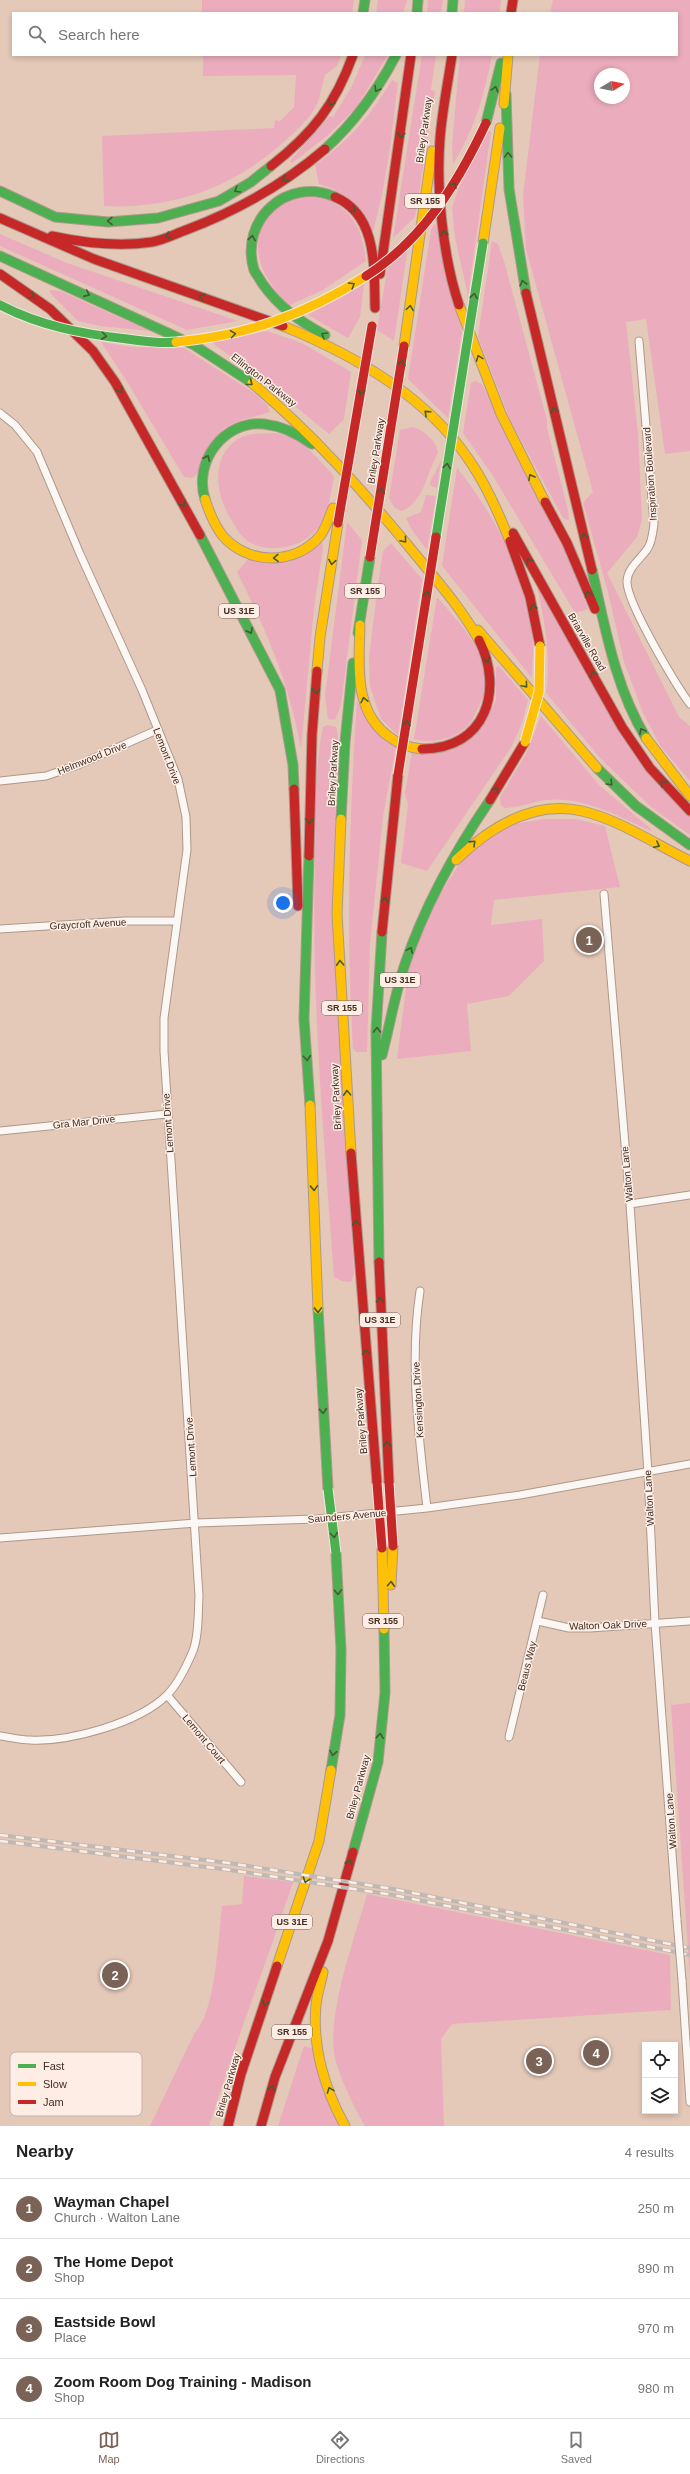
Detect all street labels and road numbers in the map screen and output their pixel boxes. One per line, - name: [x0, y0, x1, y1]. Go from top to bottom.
- street label: Briley Parkway: [414, 96, 434, 164]
- road number: SR 155: [405, 194, 445, 208]
- street label: Ellington Parkway: [229, 351, 299, 409]
- street label: Briley Parkway: [365, 417, 387, 485]
- street label: Inspiration Boulevard: [641, 427, 659, 521]
- road number: SR 155: [345, 584, 385, 598]
- road number: US 31E: [219, 604, 259, 618]
- street label: Briarville Road: [566, 611, 608, 673]
- street label: Lemont Drive: [151, 726, 183, 786]
- street label: Helmwood Drive: [56, 739, 128, 777]
- street label: Briley Parkway: [326, 740, 340, 806]
- street label: Graycroft Avenue: [49, 916, 127, 932]
- road number: US 31E: [380, 973, 420, 987]
- road number: SR 155: [322, 1001, 362, 1015]
- street label: Briley Parkway: [329, 1064, 343, 1130]
- street label: Lemont Drive: [160, 1093, 176, 1153]
- street label: Gra Mar Drive: [52, 1113, 116, 1131]
- street label: Walton Lane: [619, 1145, 635, 1202]
- road number: US 31E: [360, 1313, 400, 1327]
- street label: Kensington Drive: [410, 1361, 425, 1438]
- street label: Briley Parkway: [353, 1388, 369, 1454]
- street label: Lemont Drive: [183, 1417, 199, 1477]
- street label: Walton Lane: [642, 1469, 656, 1526]
- street label: Saunders Avenue: [307, 1507, 387, 1525]
- road number: SR 155: [363, 1614, 403, 1628]
- street label: Walton Oak Drive: [569, 1618, 648, 1632]
- street label: Beaus Way: [516, 1640, 538, 1692]
- street label: Lemont Court: [180, 1712, 228, 1766]
- street label: Briley Parkway: [344, 1754, 372, 1820]
- street label: Walton Lane: [664, 1792, 678, 1849]
- road number: US 31E: [272, 1915, 312, 1929]
- road number: SR 155: [272, 2025, 312, 2039]
- street label: Briley Parkway: [214, 2052, 242, 2118]

